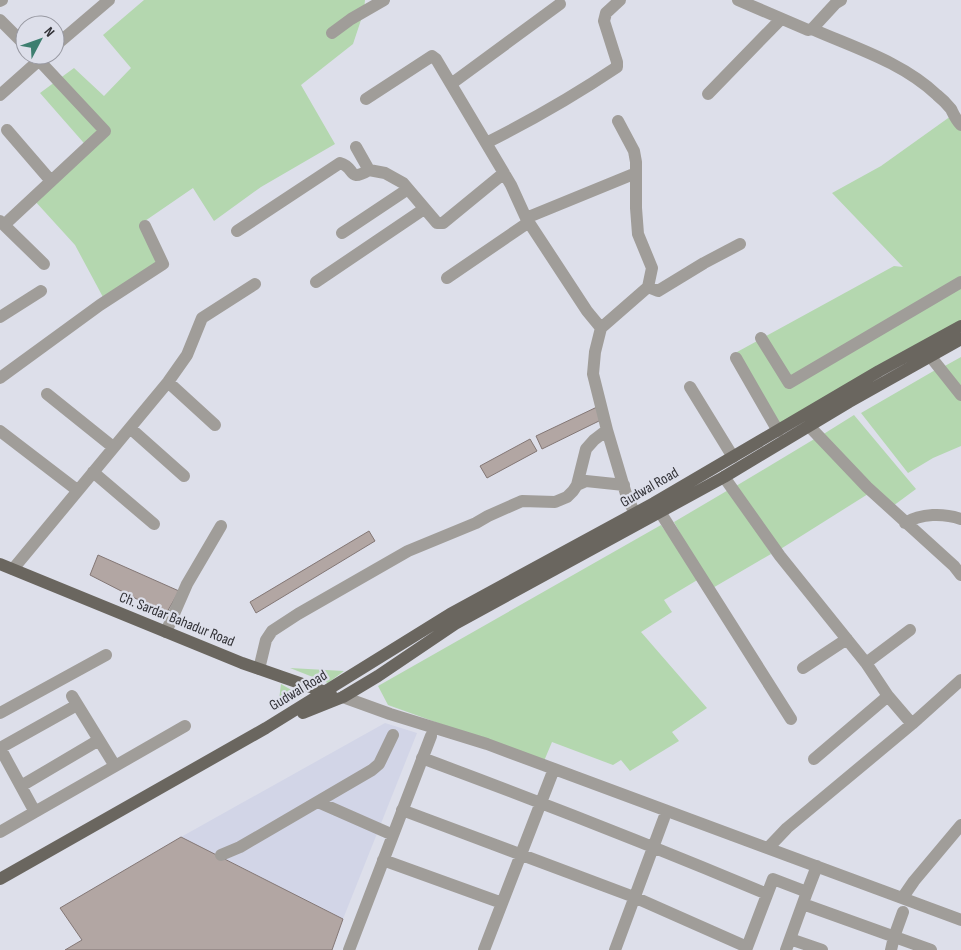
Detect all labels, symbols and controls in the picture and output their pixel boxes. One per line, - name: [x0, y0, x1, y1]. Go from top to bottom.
- north arrow: [15, 15, 65, 65]
- text: N: [41, 23, 58, 40]
- street label: Gudwal Road: [617, 463, 682, 512]
- street label: Ch. Sardar Bahadur Road: [116, 588, 237, 651]
- street label: Gudwal Road: [266, 666, 331, 715]

